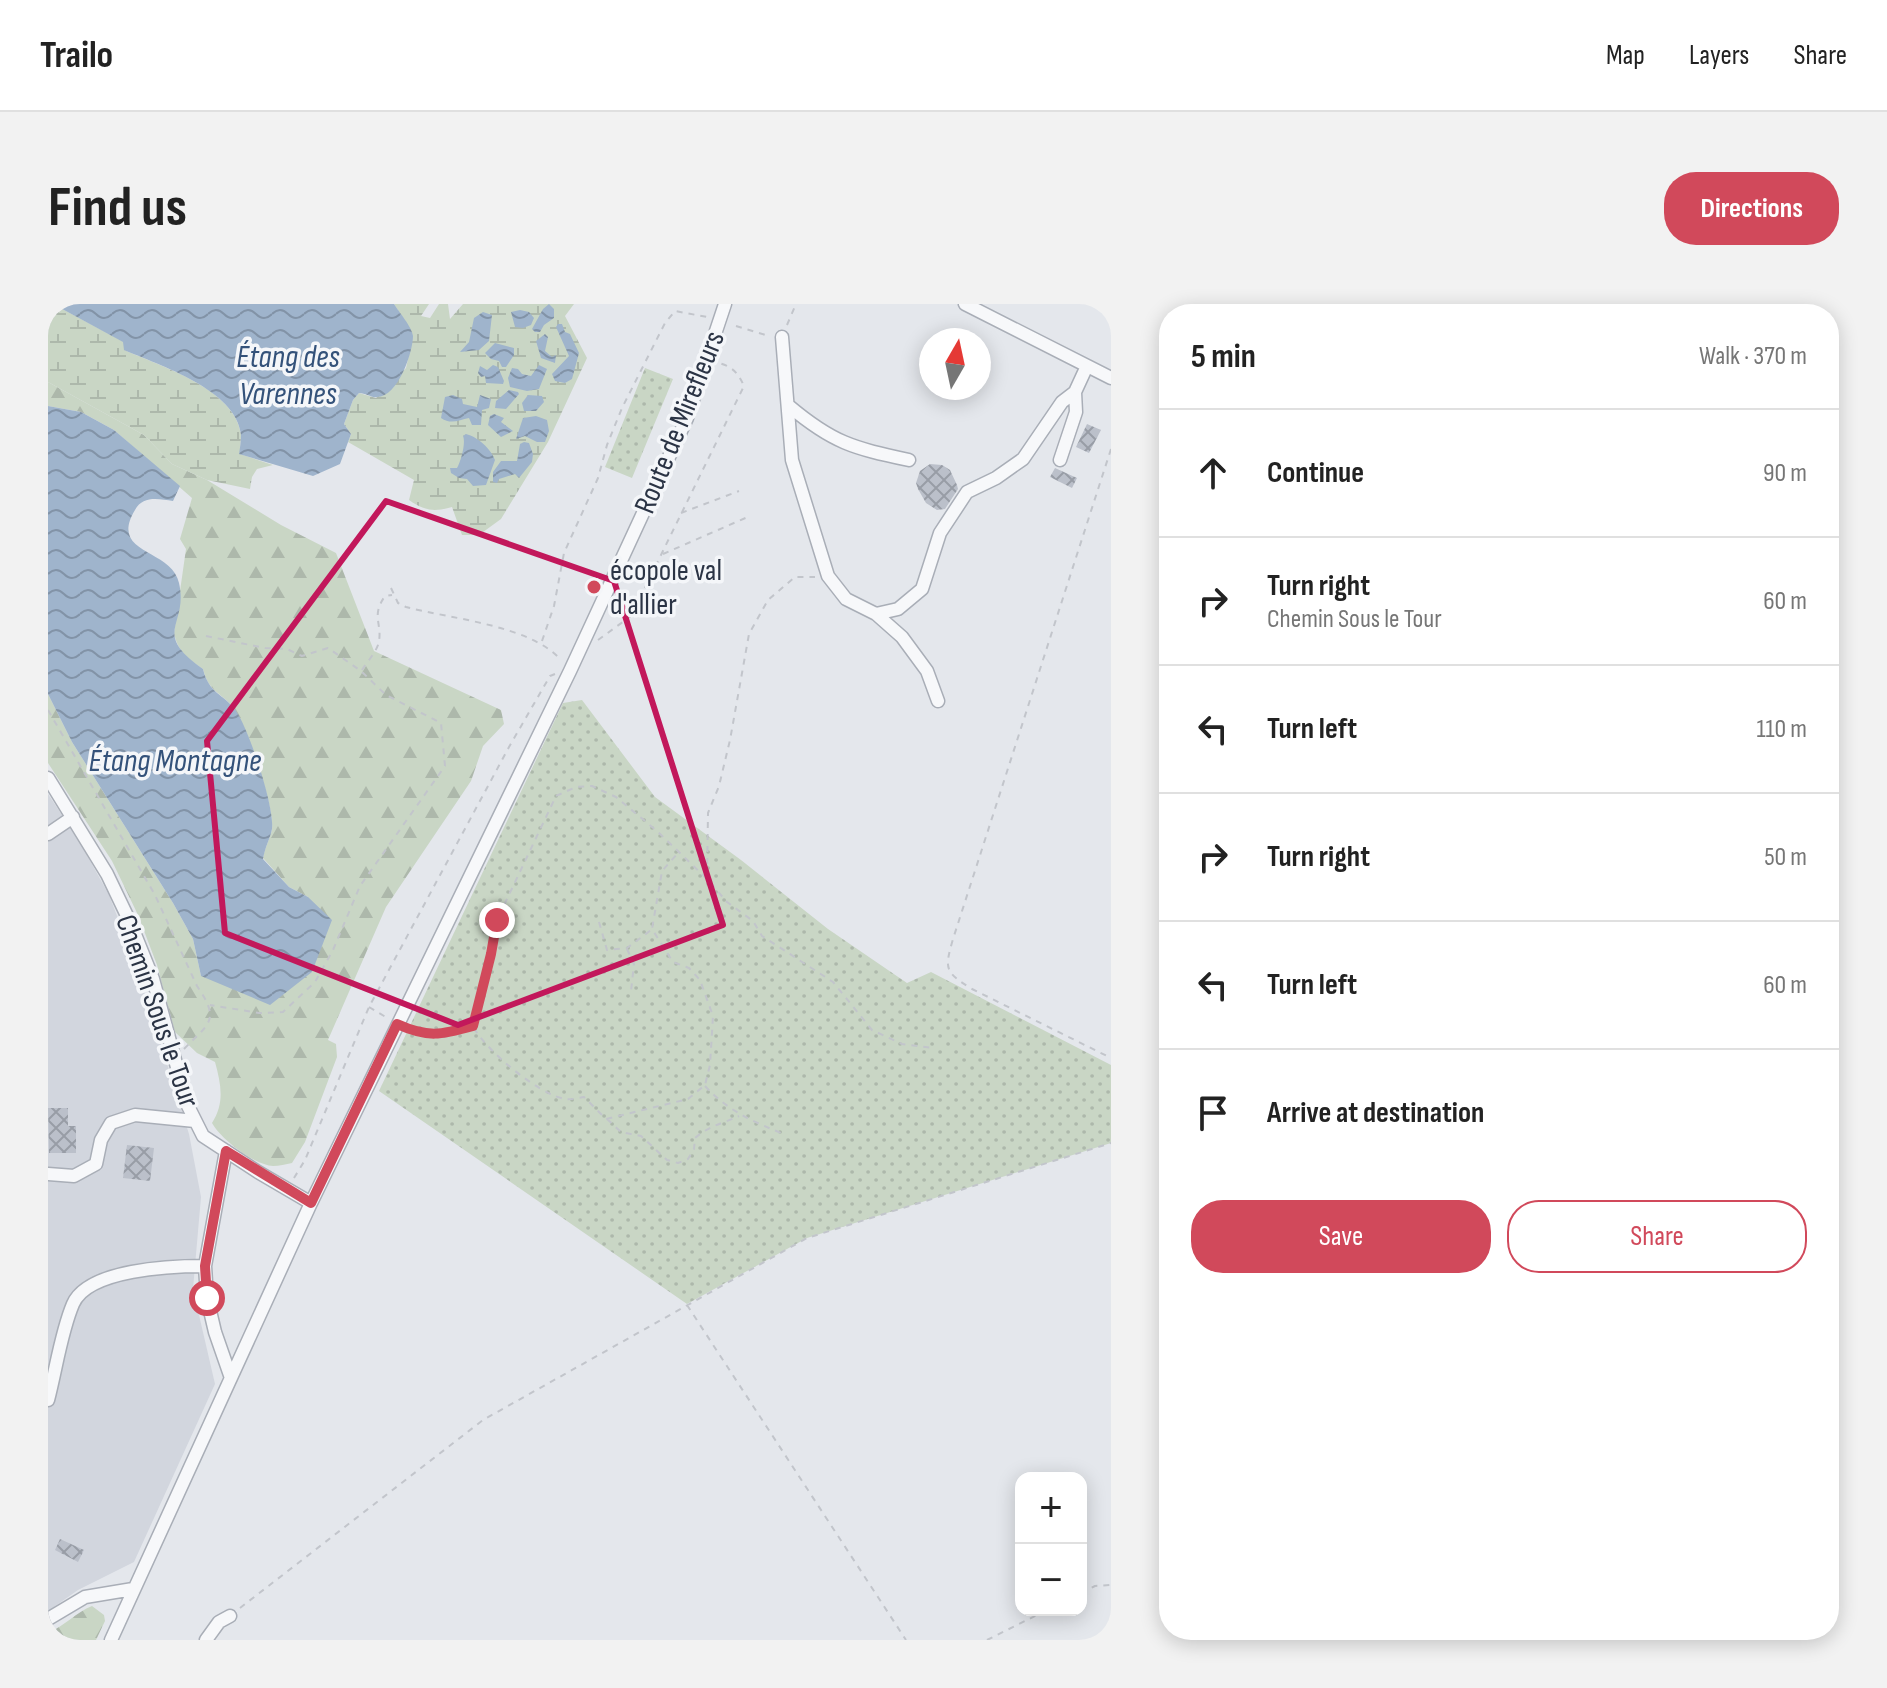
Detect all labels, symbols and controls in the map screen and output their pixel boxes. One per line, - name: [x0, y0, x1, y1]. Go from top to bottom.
- text: Trailo: [40, 33, 113, 78]
- text: Map: [1606, 39, 1645, 72]
- text: Layers: [1689, 39, 1749, 72]
- text: Share: [1793, 39, 1847, 72]
- button: Directions: [1664, 172, 1839, 245]
- text: Find us: [48, 175, 187, 242]
- street label: Route de Mirefleurs: [627, 326, 733, 519]
- north arrow: [919, 328, 991, 400]
- text: 5 min: [1191, 336, 1256, 377]
- water label: Étang des Varennes: [236, 338, 341, 414]
- text: Walk · 370 m: [1699, 341, 1807, 372]
- icon: ahead: [1191, 451, 1235, 495]
- text: Continue: [1267, 455, 1364, 491]
- text: 90 m: [1763, 458, 1807, 489]
- place label: écopole val d'allier: [610, 553, 722, 623]
- text: Turn right: [1267, 568, 1370, 604]
- marker: écopole val d'allier: [585, 578, 603, 596]
- icon: right: [1191, 579, 1235, 623]
- text: 60 m: [1763, 586, 1807, 617]
- text: Chemin Sous le Tour: [1267, 604, 1442, 635]
- icon: left: [1191, 707, 1235, 751]
- text: Turn left: [1267, 711, 1357, 747]
- text: 110 m: [1756, 714, 1807, 745]
- water label: Étang Montagne: [88, 742, 262, 781]
- icon: right: [1191, 835, 1235, 879]
- text: Turn right: [1267, 839, 1370, 875]
- text: 50 m: [1764, 842, 1807, 873]
- route end: [479, 902, 515, 938]
- street label: Chemin Sous le Tour: [107, 910, 207, 1113]
- icon: left: [1191, 963, 1235, 1007]
- text: Turn left: [1267, 967, 1357, 1003]
- text: 60 m: [1763, 970, 1807, 1001]
- icon: arrive: [1191, 1091, 1235, 1135]
- text: Arrive at destination: [1267, 1095, 1484, 1131]
- button: Save: [1191, 1200, 1491, 1273]
- button: Share: [1507, 1200, 1807, 1273]
- route start: [189, 1280, 225, 1316]
- map controls: [1015, 1472, 1087, 1616]
- button: +: [1015, 1472, 1087, 1544]
- button: −: [1015, 1544, 1087, 1616]

